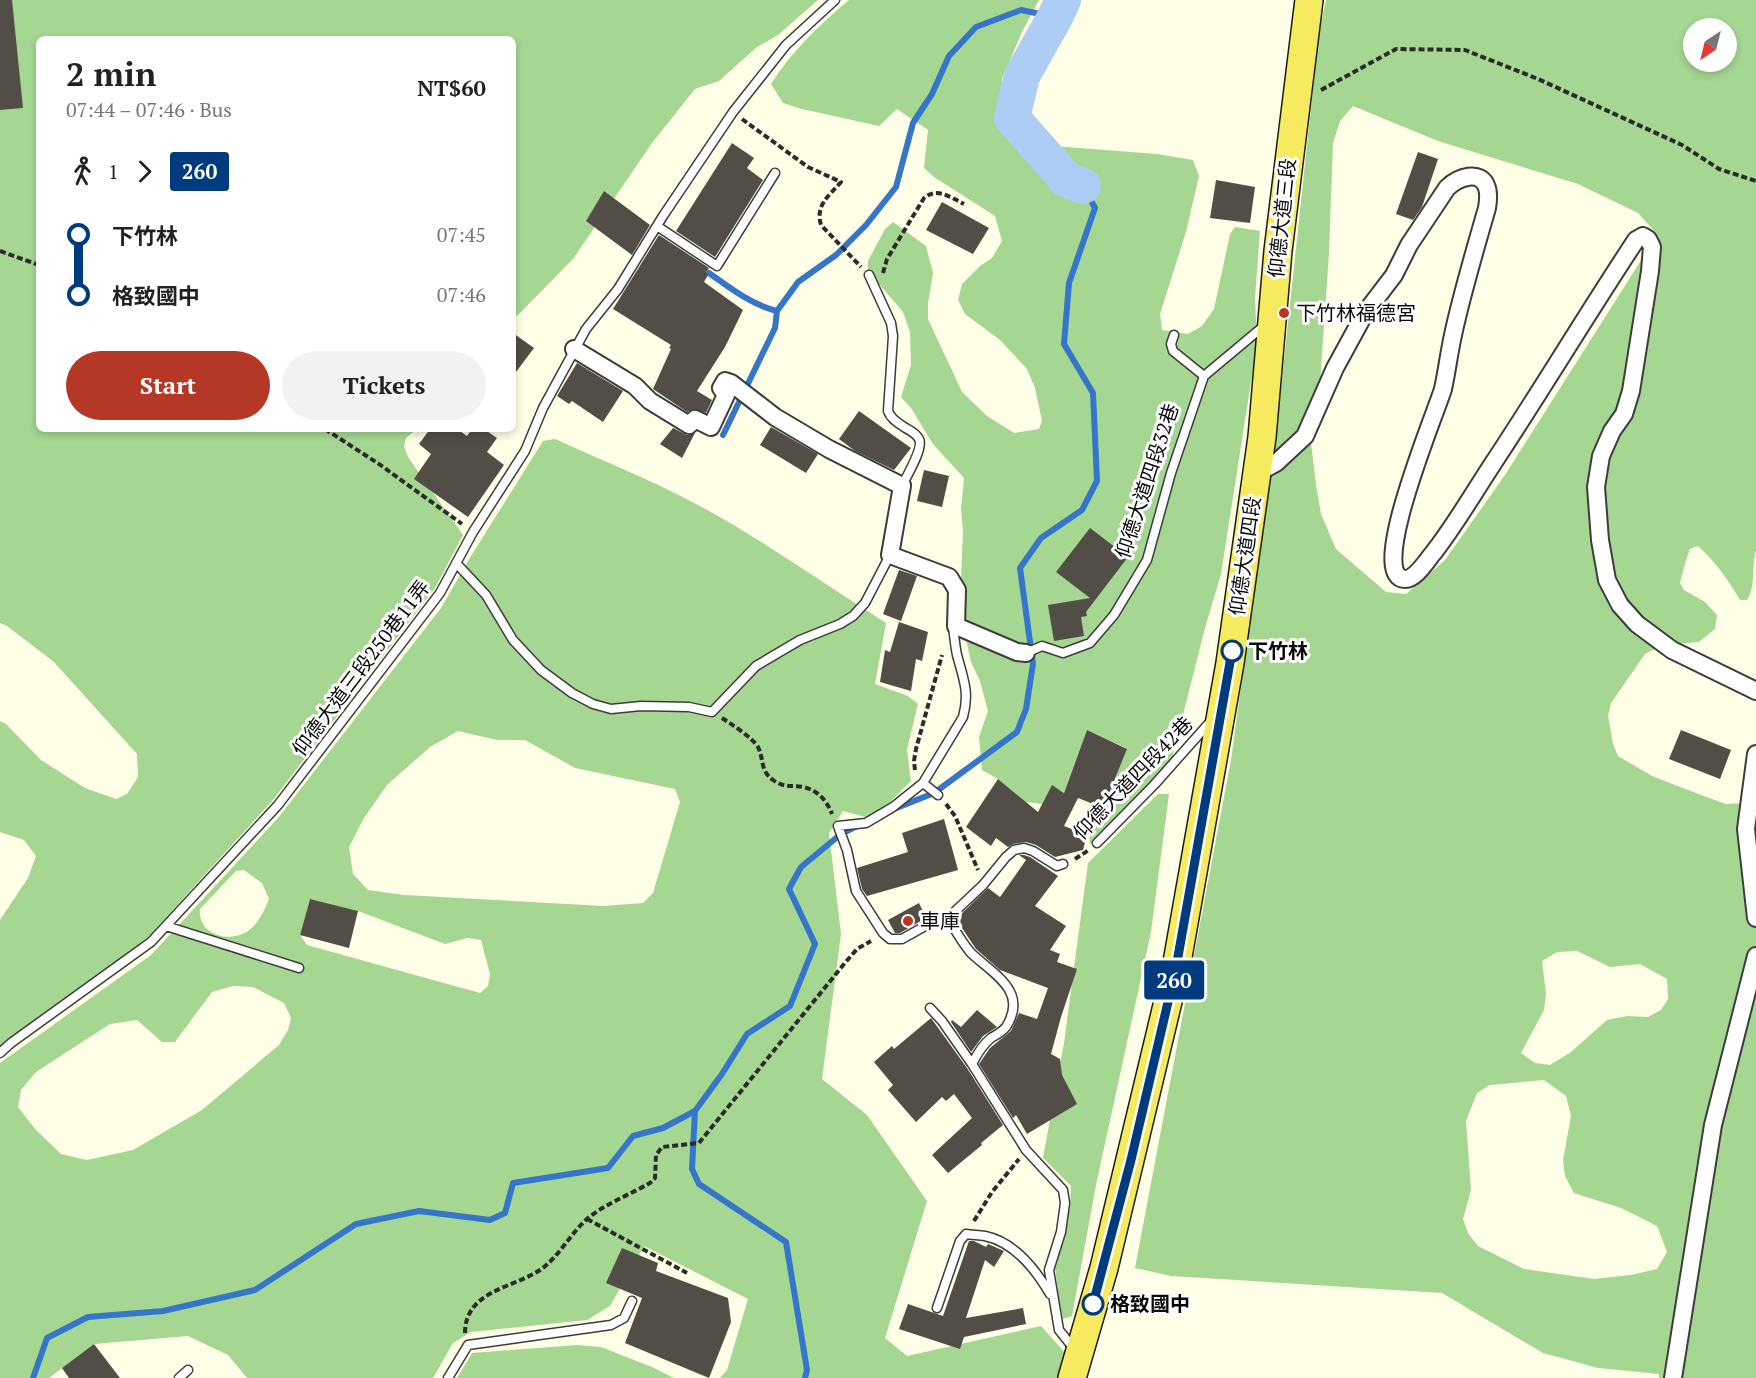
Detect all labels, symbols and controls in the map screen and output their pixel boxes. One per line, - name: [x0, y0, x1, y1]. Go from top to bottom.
- north arrow: [1683, 18, 1737, 72]
- map controls: [1683, 18, 1737, 72]
- text: 2 min: [66, 52, 156, 95]
- text: NT$60: [417, 73, 486, 102]
- text: 07:44 – 07:46 · Bus: [66, 96, 232, 123]
- icon: walk: [66, 155, 99, 188]
- icon: forward: [128, 155, 161, 188]
- text: 260: [182, 157, 217, 185]
- street label: 仰德大道三段: [1262, 157, 1301, 279]
- text: 1: [108, 158, 119, 185]
- text: 下竹林: [112, 221, 178, 250]
- text: 07:45: [437, 221, 486, 248]
- text: 格致國中: [112, 281, 200, 310]
- text: 07:46: [437, 281, 486, 308]
- place label: 下竹林福德宮: [1296, 299, 1416, 326]
- marker: 下竹林福德宮: [1277, 306, 1291, 320]
- button: Start: [66, 351, 270, 420]
- button: Tickets: [282, 351, 486, 420]
- street label: 仰德大道四段32巷: [1109, 400, 1184, 562]
- street label: 仰德大道四段: [1223, 495, 1266, 617]
- street label: 仰德大道三段250巷11弄: [286, 574, 436, 761]
- place label: 下竹林: [1248, 637, 1308, 664]
- marker: 下竹林: [1221, 640, 1243, 662]
- street label: 仰德大道四段42巷: [1067, 710, 1198, 845]
- place label: 車庫: [920, 907, 960, 934]
- marker: 車庫: [901, 914, 915, 928]
- line badge: 260: [1140, 960, 1208, 1000]
- text: 260: [1156, 966, 1192, 994]
- place label: 格致國中: [1110, 1290, 1190, 1317]
- marker: 格致國中: [1082, 1293, 1104, 1315]

